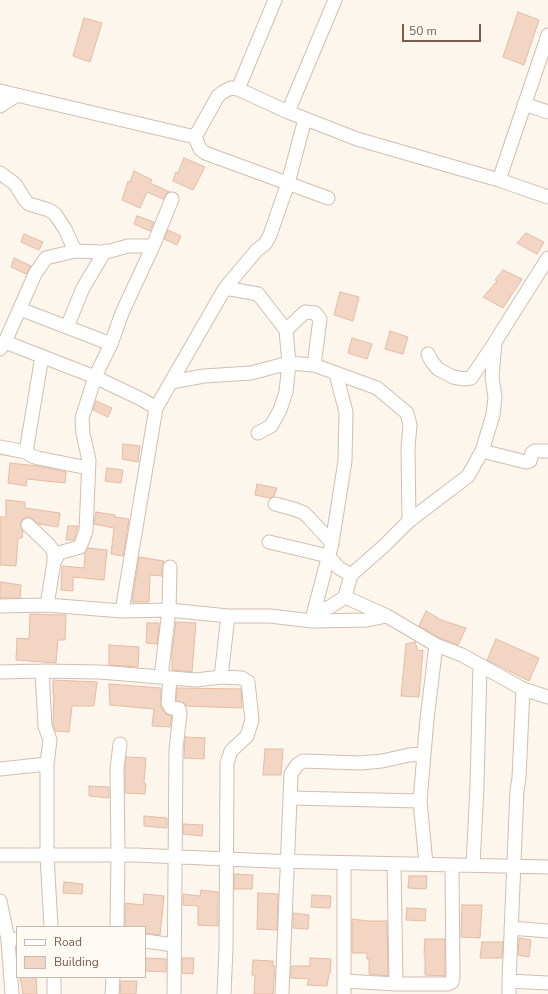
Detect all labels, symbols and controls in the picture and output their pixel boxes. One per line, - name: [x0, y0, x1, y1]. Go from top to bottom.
- scale bar: [404, 16, 483, 42]
- text: 50 m: [409, 23, 437, 39]
- legend: [16, 926, 146, 978]
- text: Road: [54, 934, 82, 950]
- text: Building: [54, 954, 99, 970]

